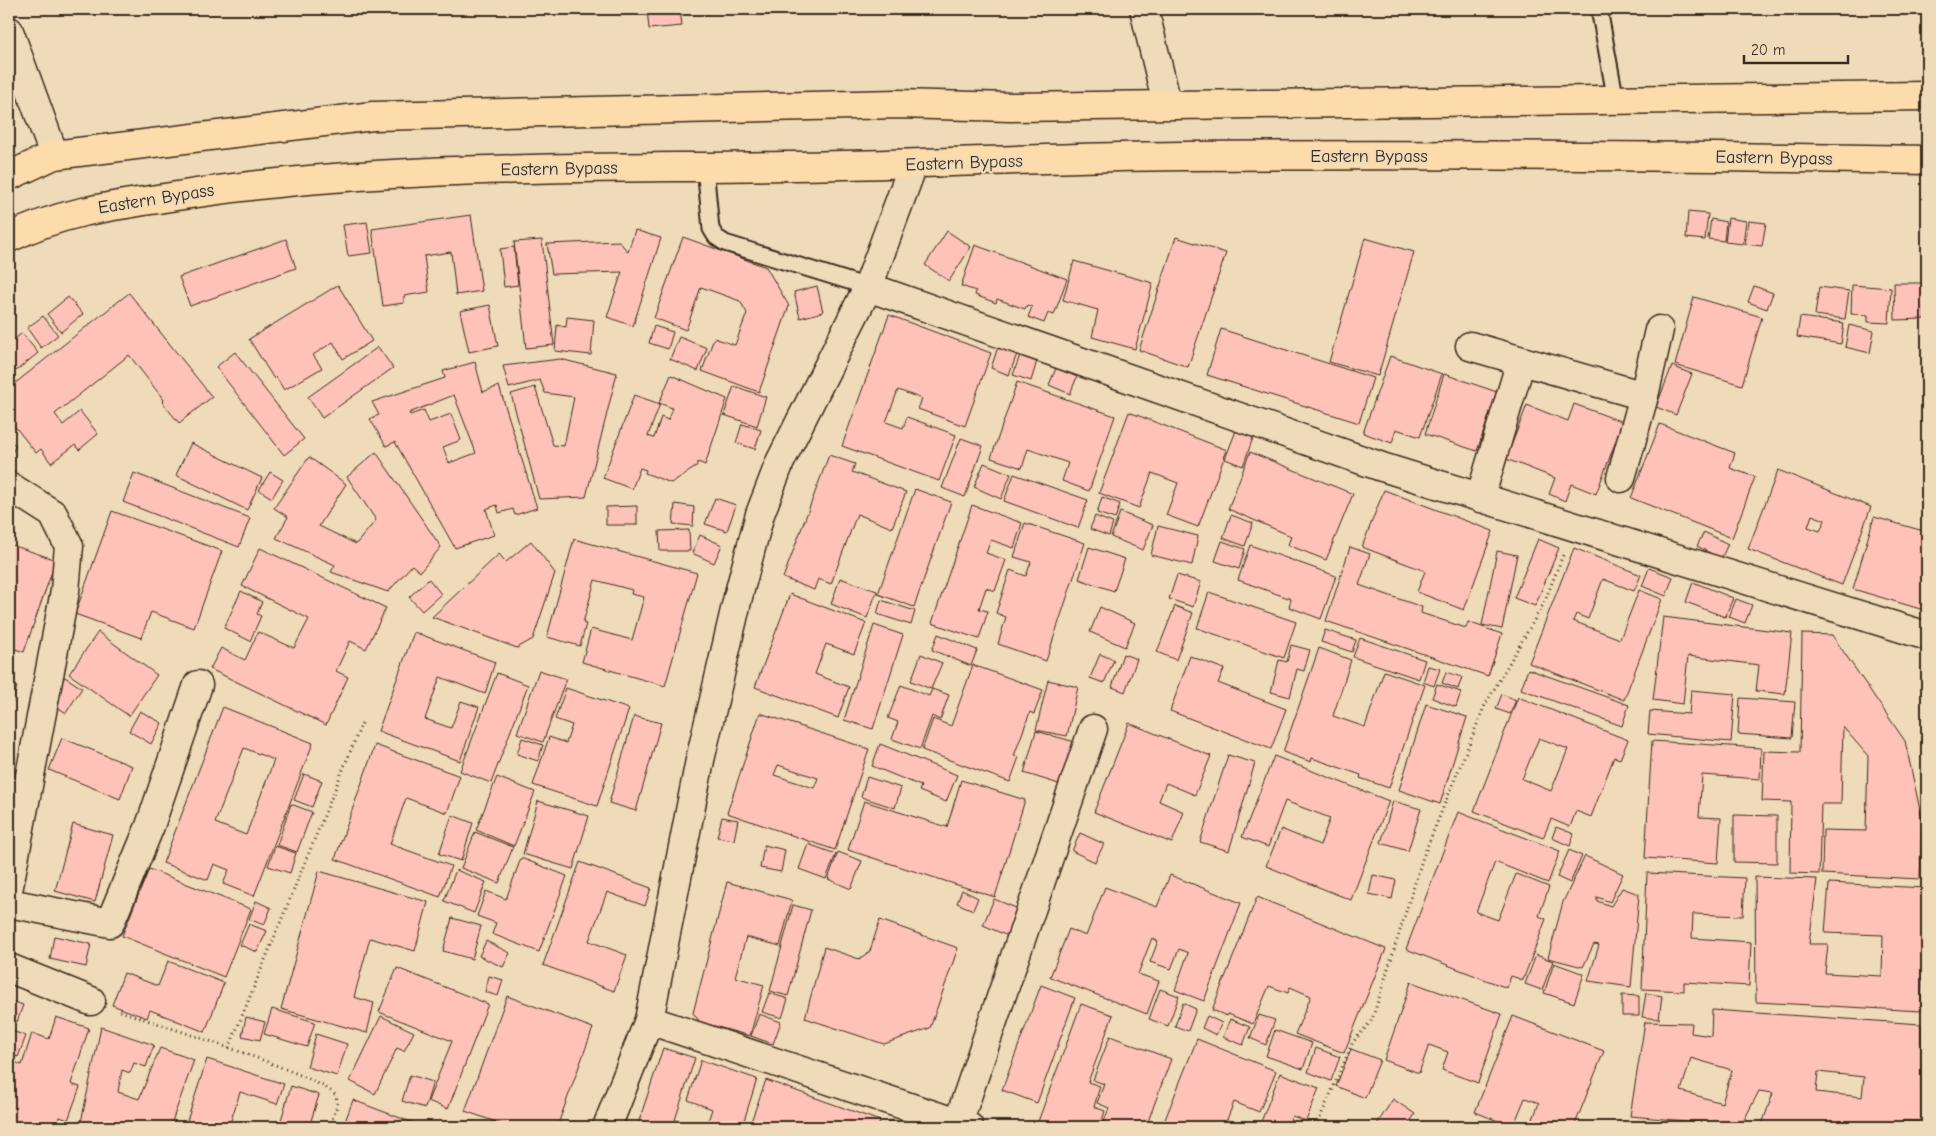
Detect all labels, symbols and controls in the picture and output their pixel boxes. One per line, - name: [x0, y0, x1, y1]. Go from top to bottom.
- scale bar: [1744, 32, 1847, 64]
- text: 20 m: [1751, 41, 1785, 59]
- street label: Eastern Bypass: [1310, 146, 1428, 167]
- street label: Eastern Bypass: [1715, 146, 1833, 170]
- street label: Eastern Bypass: [905, 150, 1023, 176]
- street label: Eastern Bypass: [500, 157, 618, 181]
- street label: Eastern Bypass: [96, 179, 216, 219]

